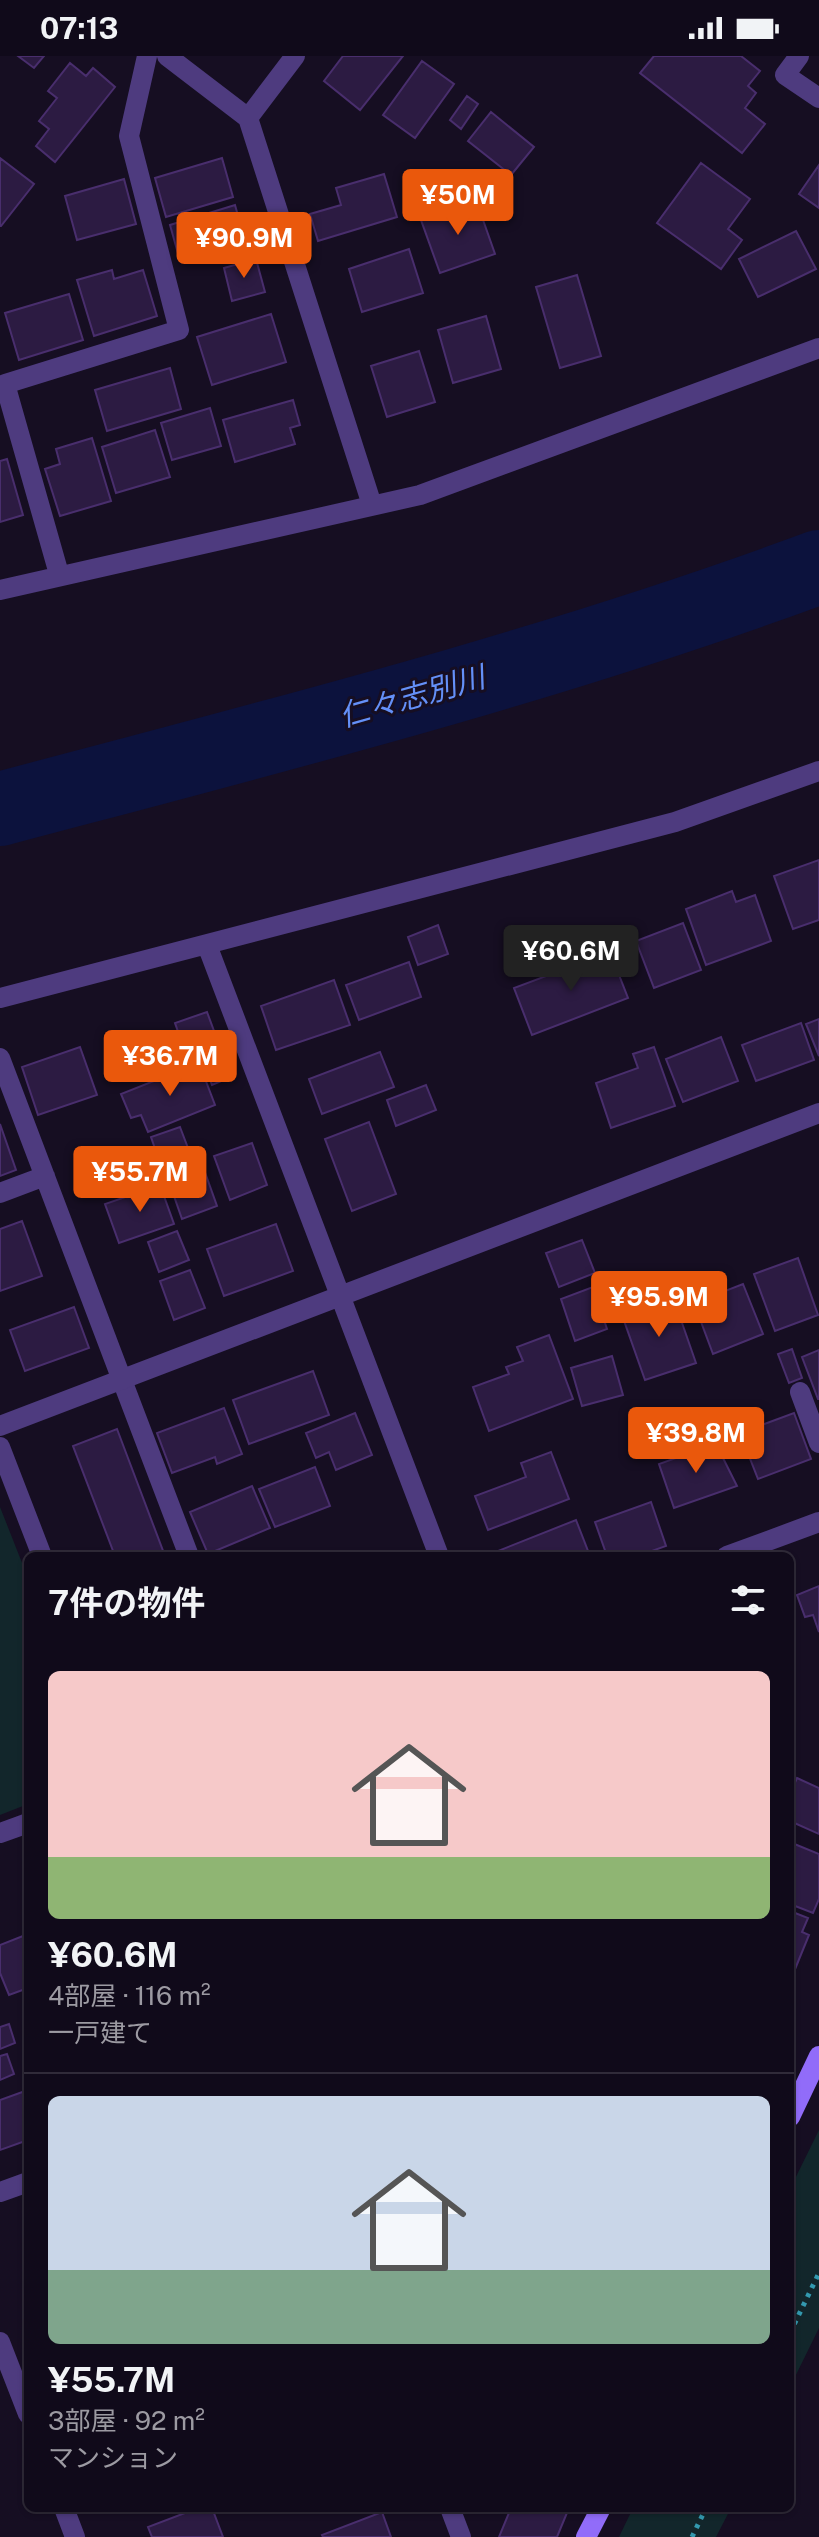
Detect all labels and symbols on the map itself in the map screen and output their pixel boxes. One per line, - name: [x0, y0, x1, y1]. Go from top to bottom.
- pin: ¥50M: [411, 169, 505, 237]
- pin: ¥90.9M: [179, 212, 309, 280]
- water label: 仁々志別川: [335, 657, 492, 734]
- pin: ¥60.6M: [506, 925, 636, 993]
- pin: ¥36.7M: [105, 1030, 235, 1098]
- pin: ¥55.7M: [75, 1146, 205, 1214]
- pin: ¥95.9M: [594, 1271, 724, 1339]
- pin: ¥39.8M: [631, 1407, 761, 1475]

